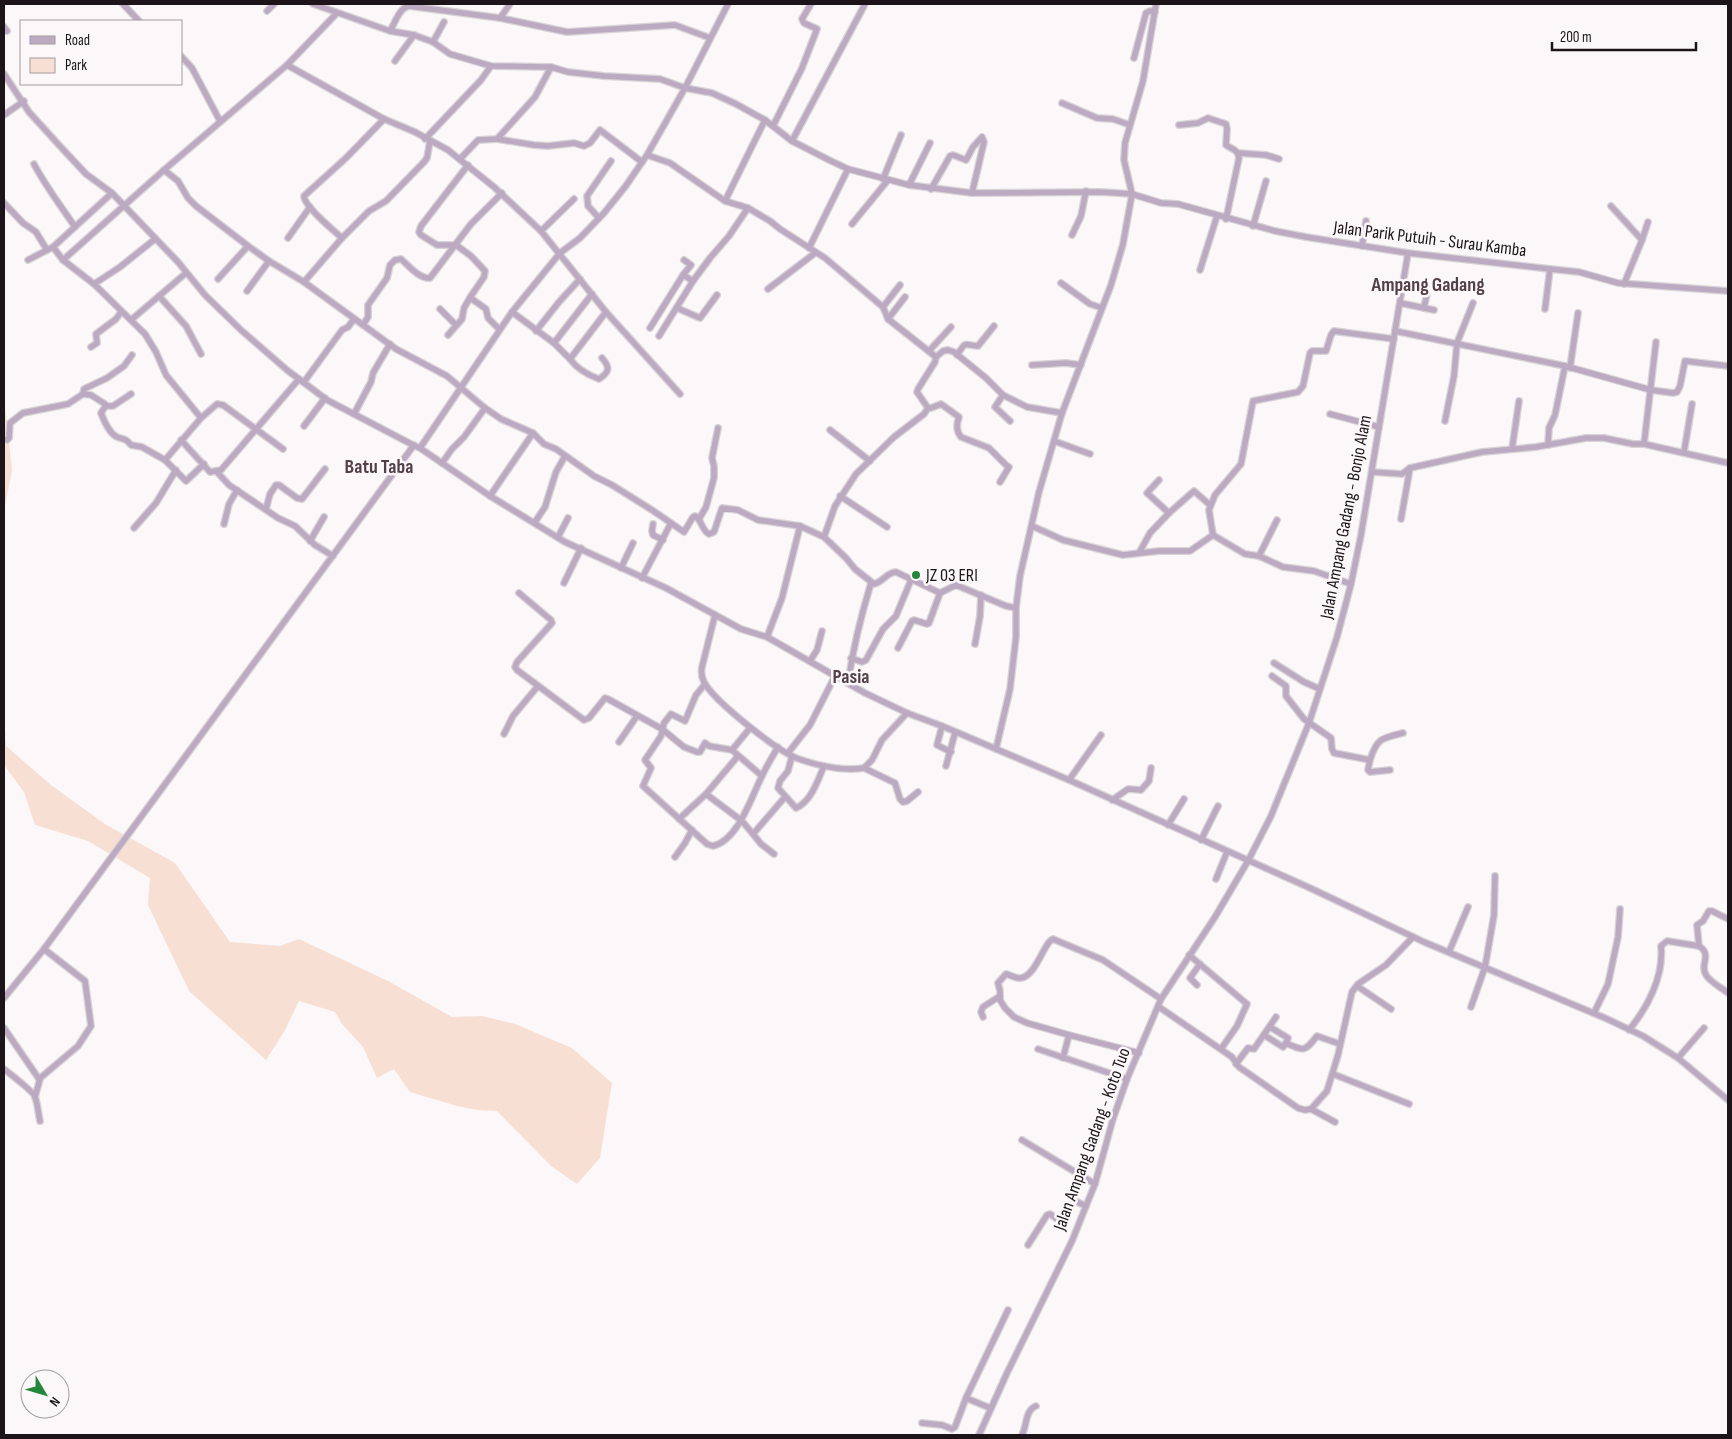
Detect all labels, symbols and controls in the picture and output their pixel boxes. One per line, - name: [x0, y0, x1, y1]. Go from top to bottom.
- legend: [20, 20, 182, 85]
- scale bar: [1552, 20, 1696, 52]
- text: 200 m: [1560, 28, 1592, 47]
- text: Road: [65, 31, 90, 50]
- text: Park: [65, 56, 87, 75]
- street label: Jalan Parik Putuih - Surau Kamba: [1332, 217, 1528, 261]
- district label: Ampang Gadang: [1370, 273, 1485, 297]
- street label: Jalan Ampang Gadang - Bonjo Alam: [1316, 413, 1376, 622]
- district label: Batu Taba: [345, 455, 413, 479]
- place label: JZ 03 ERI: [925, 565, 978, 586]
- marker: JZ 03 ERI: [910, 569, 922, 581]
- district label: Pasia: [833, 665, 869, 689]
- street label: Jalan Ampang Gadang - Koto Tuo: [1049, 1045, 1135, 1234]
- north arrow: [20, 1369, 70, 1419]
- text: N: [46, 1394, 64, 1410]

